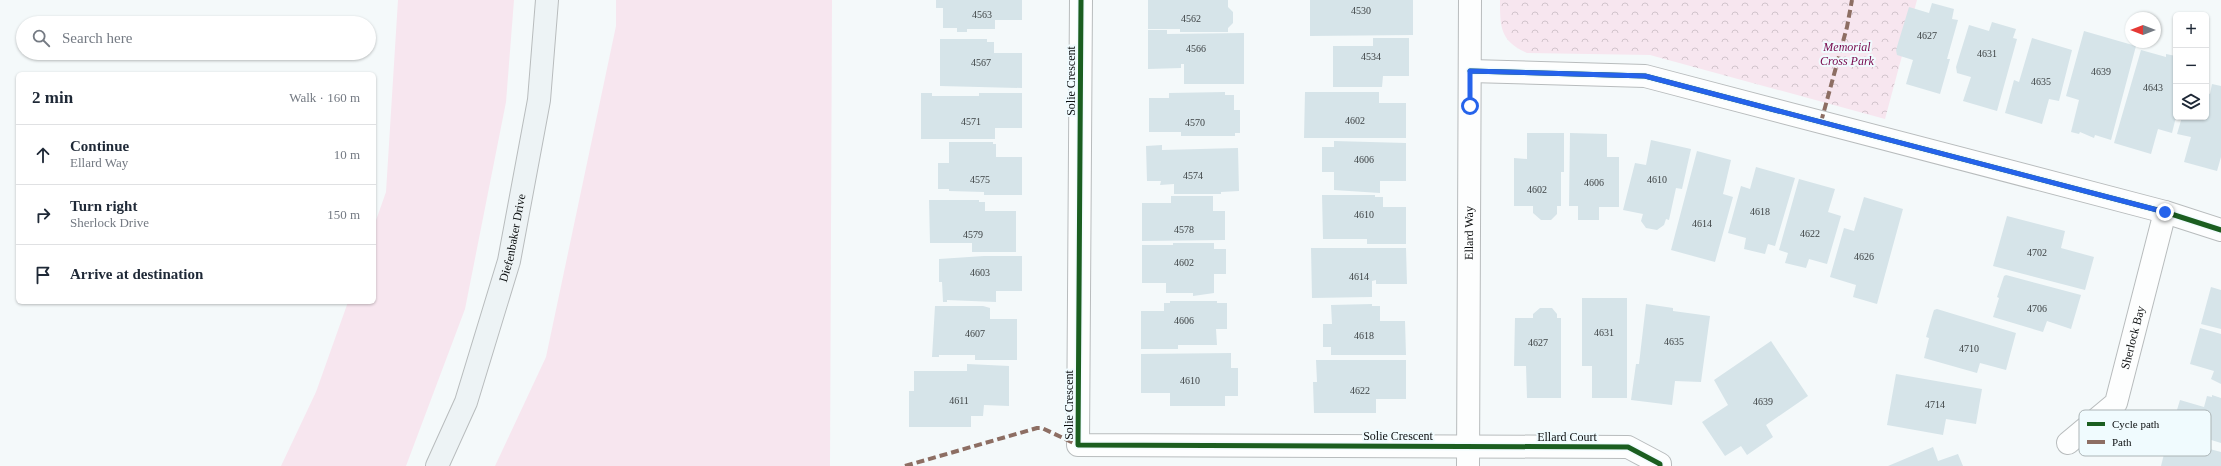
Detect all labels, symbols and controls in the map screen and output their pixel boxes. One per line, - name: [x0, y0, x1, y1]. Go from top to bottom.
- house number: 4530: [1351, 5, 1371, 16]
- house number: 4563: [972, 9, 992, 20]
- north arrow: [2125, 12, 2161, 48]
- map controls: [2173, 12, 2209, 120]
- button: +: [2173, 12, 2209, 48]
- house number: 4562: [1181, 13, 1201, 24]
- search box: [16, 16, 376, 60]
- icon: search: [30, 27, 52, 49]
- text: Search here: [62, 30, 132, 46]
- house number: 4627: [1917, 30, 1937, 41]
- park label: Memorial Cross Park: [1820, 40, 1875, 68]
- house number: 4566: [1186, 43, 1206, 54]
- street label: Solie Crescent: [1064, 46, 1078, 116]
- house number: 4631: [1977, 48, 1997, 59]
- button: −: [2173, 48, 2209, 84]
- house number: 4534: [1361, 51, 1381, 62]
- house number: 4567: [971, 57, 991, 68]
- house number: 4639: [2091, 66, 2111, 77]
- house number: 4635: [2031, 76, 2051, 87]
- house number: 4643: [2143, 82, 2163, 93]
- button: layers: [2173, 84, 2209, 120]
- text: 2 min: [32, 88, 73, 107]
- text: Walk · 160 m: [289, 90, 360, 105]
- route start: [1461, 97, 1479, 115]
- house number: 4602: [1345, 115, 1365, 126]
- house number: 4571: [961, 116, 981, 127]
- house number: 4570: [1185, 117, 1205, 128]
- text: Continue: [70, 138, 129, 154]
- icon: ahead: [32, 144, 54, 166]
- text: 10 m: [334, 147, 360, 162]
- house number: 4606: [1354, 154, 1374, 165]
- text: Ellard Way: [70, 155, 128, 170]
- house number: 4574: [1183, 170, 1203, 181]
- house number: 4575: [970, 174, 990, 185]
- house number: 4610: [1647, 174, 1667, 185]
- house number: 4606: [1584, 177, 1604, 188]
- house number: 4602: [1527, 184, 1547, 195]
- street label: Diefenbaker Drive: [496, 193, 528, 284]
- text: Turn right: [70, 198, 137, 214]
- route end: [2156, 203, 2174, 221]
- icon: right: [32, 204, 54, 226]
- street label: Ellard Way: [1462, 206, 1476, 260]
- house number: 4618: [1750, 206, 1770, 217]
- text: 150 m: [327, 207, 360, 222]
- house number: 4610: [1354, 209, 1374, 220]
- text: Sherlock Drive: [70, 215, 149, 230]
- house number: 4614: [1692, 218, 1712, 229]
- house number: 4578: [1174, 224, 1194, 235]
- house number: 4622: [1800, 228, 1820, 239]
- house number: 4579: [963, 229, 983, 240]
- house number: 4702: [2027, 247, 2047, 258]
- house number: 4626: [1854, 251, 1874, 262]
- house number: 4602: [1174, 257, 1194, 268]
- icon: arrive: [32, 264, 54, 286]
- text: Arrive at destination: [70, 266, 203, 282]
- house number: 4603: [970, 267, 990, 278]
- house number: 4614: [1349, 271, 1369, 282]
- house number: 4706: [2027, 303, 2047, 314]
- street label: Sherlock Bay: [2118, 304, 2148, 371]
- house number: 4606: [1174, 315, 1194, 326]
- house number: 4631: [1594, 327, 1614, 338]
- house number: 4607: [965, 328, 985, 339]
- house number: 4618: [1354, 330, 1374, 341]
- house number: 4635: [1664, 336, 1684, 347]
- house number: 4627: [1528, 337, 1548, 348]
- house number: 4710: [1959, 343, 1979, 354]
- street label: Solie Crescent: [1062, 370, 1076, 440]
- house number: 4610: [1180, 375, 1200, 386]
- house number: 4622: [1350, 385, 1370, 396]
- house number: 4611: [949, 395, 969, 406]
- house number: 4639: [1753, 396, 1773, 407]
- house number: 4714: [1925, 399, 1945, 410]
- legend: [2079, 410, 2211, 456]
- text: Cycle path: [2112, 418, 2160, 430]
- street label: Solie Crescent: [1363, 429, 1433, 443]
- street label: Ellard Court: [1537, 430, 1597, 444]
- text: Path: [2112, 436, 2132, 448]

